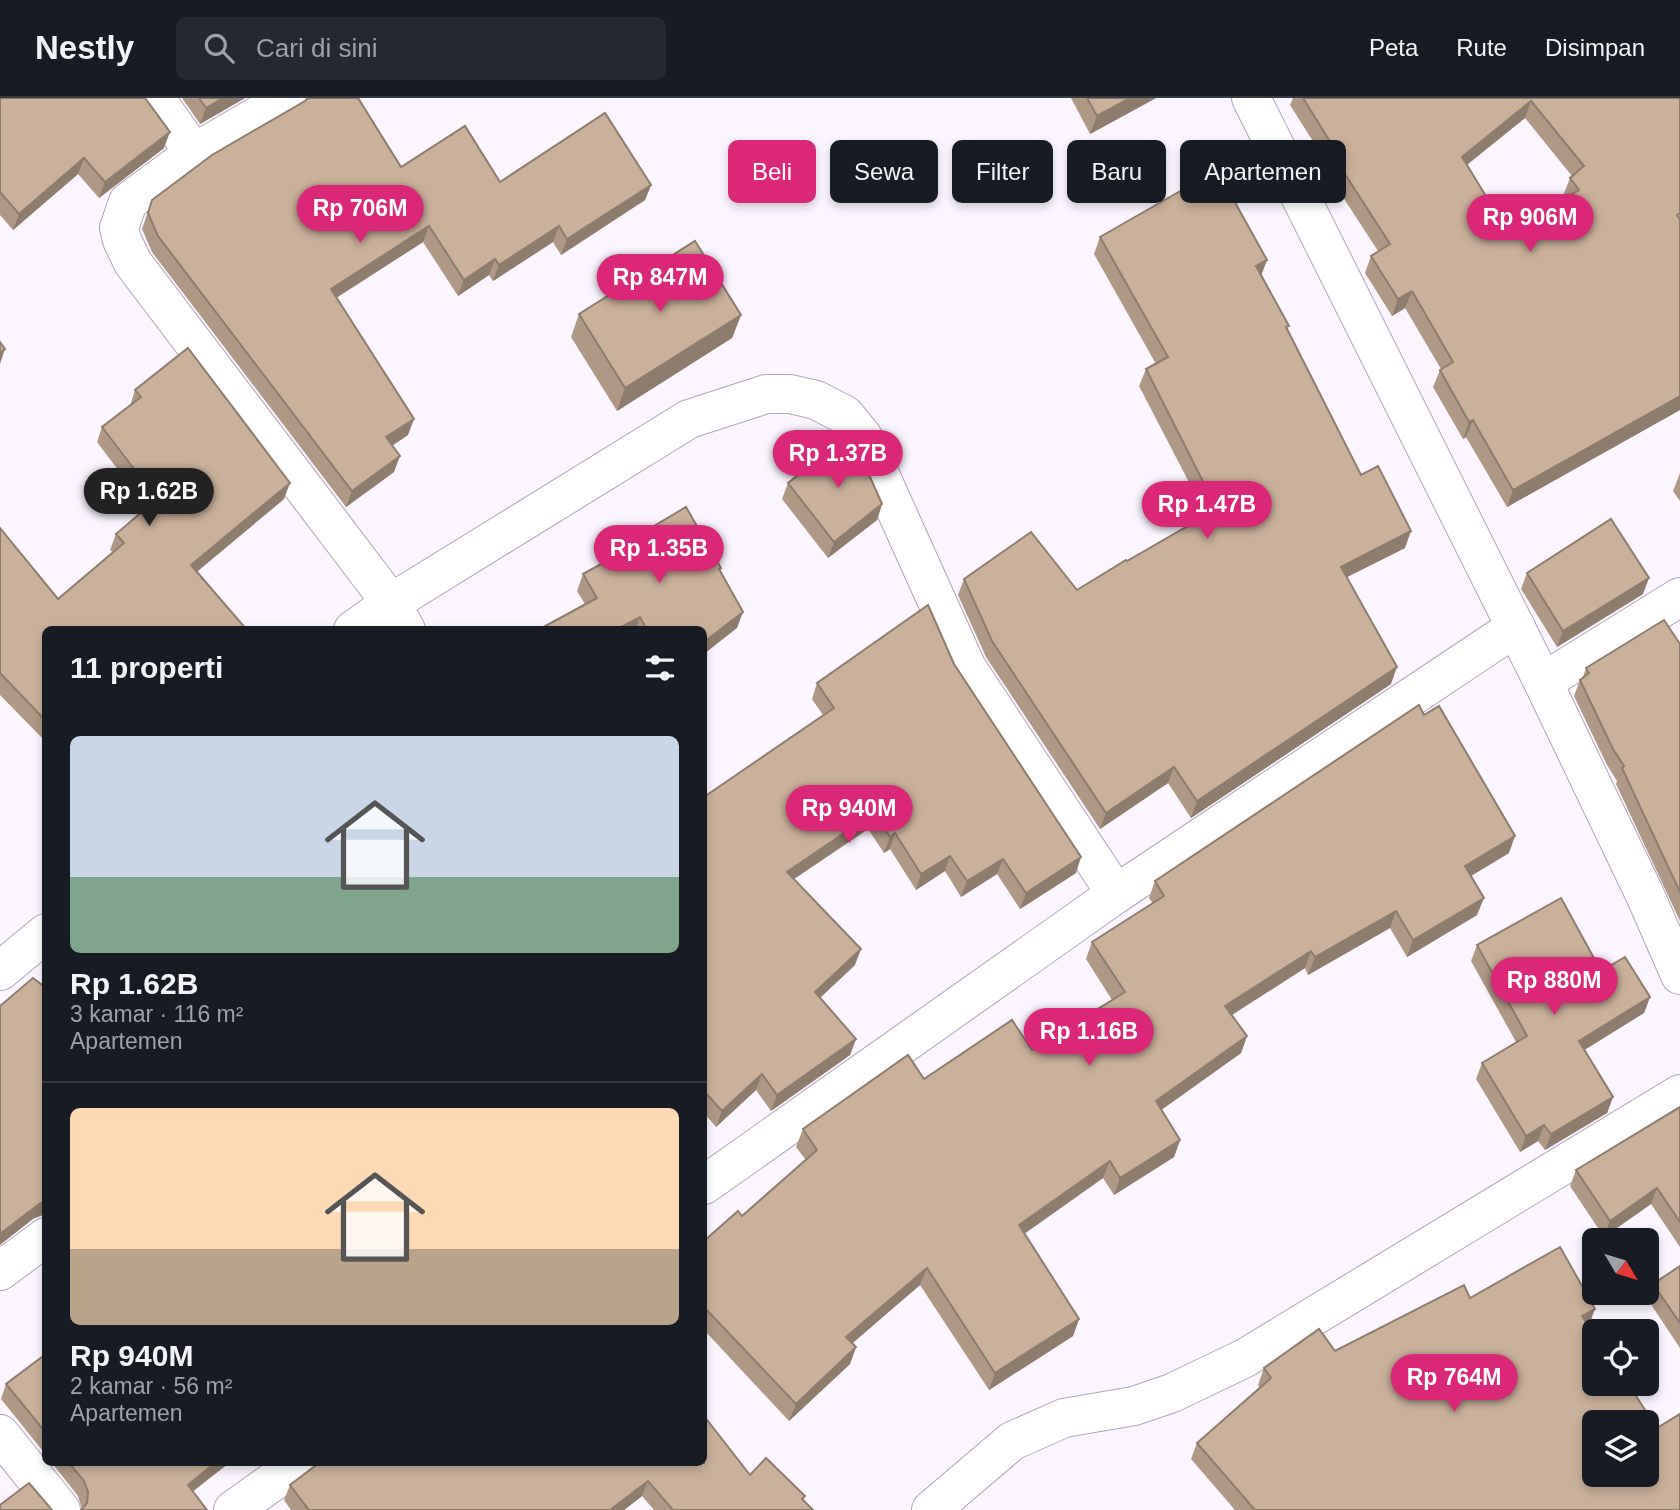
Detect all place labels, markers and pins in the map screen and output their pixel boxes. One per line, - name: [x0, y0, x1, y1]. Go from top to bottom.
- pin: Rp 706M: [295, 186, 425, 245]
- pin: Rp 906M: [1465, 194, 1595, 254]
- pin: Rp 847M: [595, 254, 725, 314]
- pin: Rp 1.37B: [766, 430, 910, 490]
- pin: Rp 1.62B: [77, 468, 221, 528]
- pin: Rp 1.47B: [1135, 482, 1279, 541]
- pin: Rp 1.35B: [587, 526, 731, 585]
- pin: Rp 940M: [784, 786, 914, 845]
- pin: Rp 880M: [1489, 958, 1619, 1017]
- pin: Rp 1.16B: [1017, 1009, 1161, 1068]
- pin: Rp 764M: [1389, 1354, 1519, 1414]

